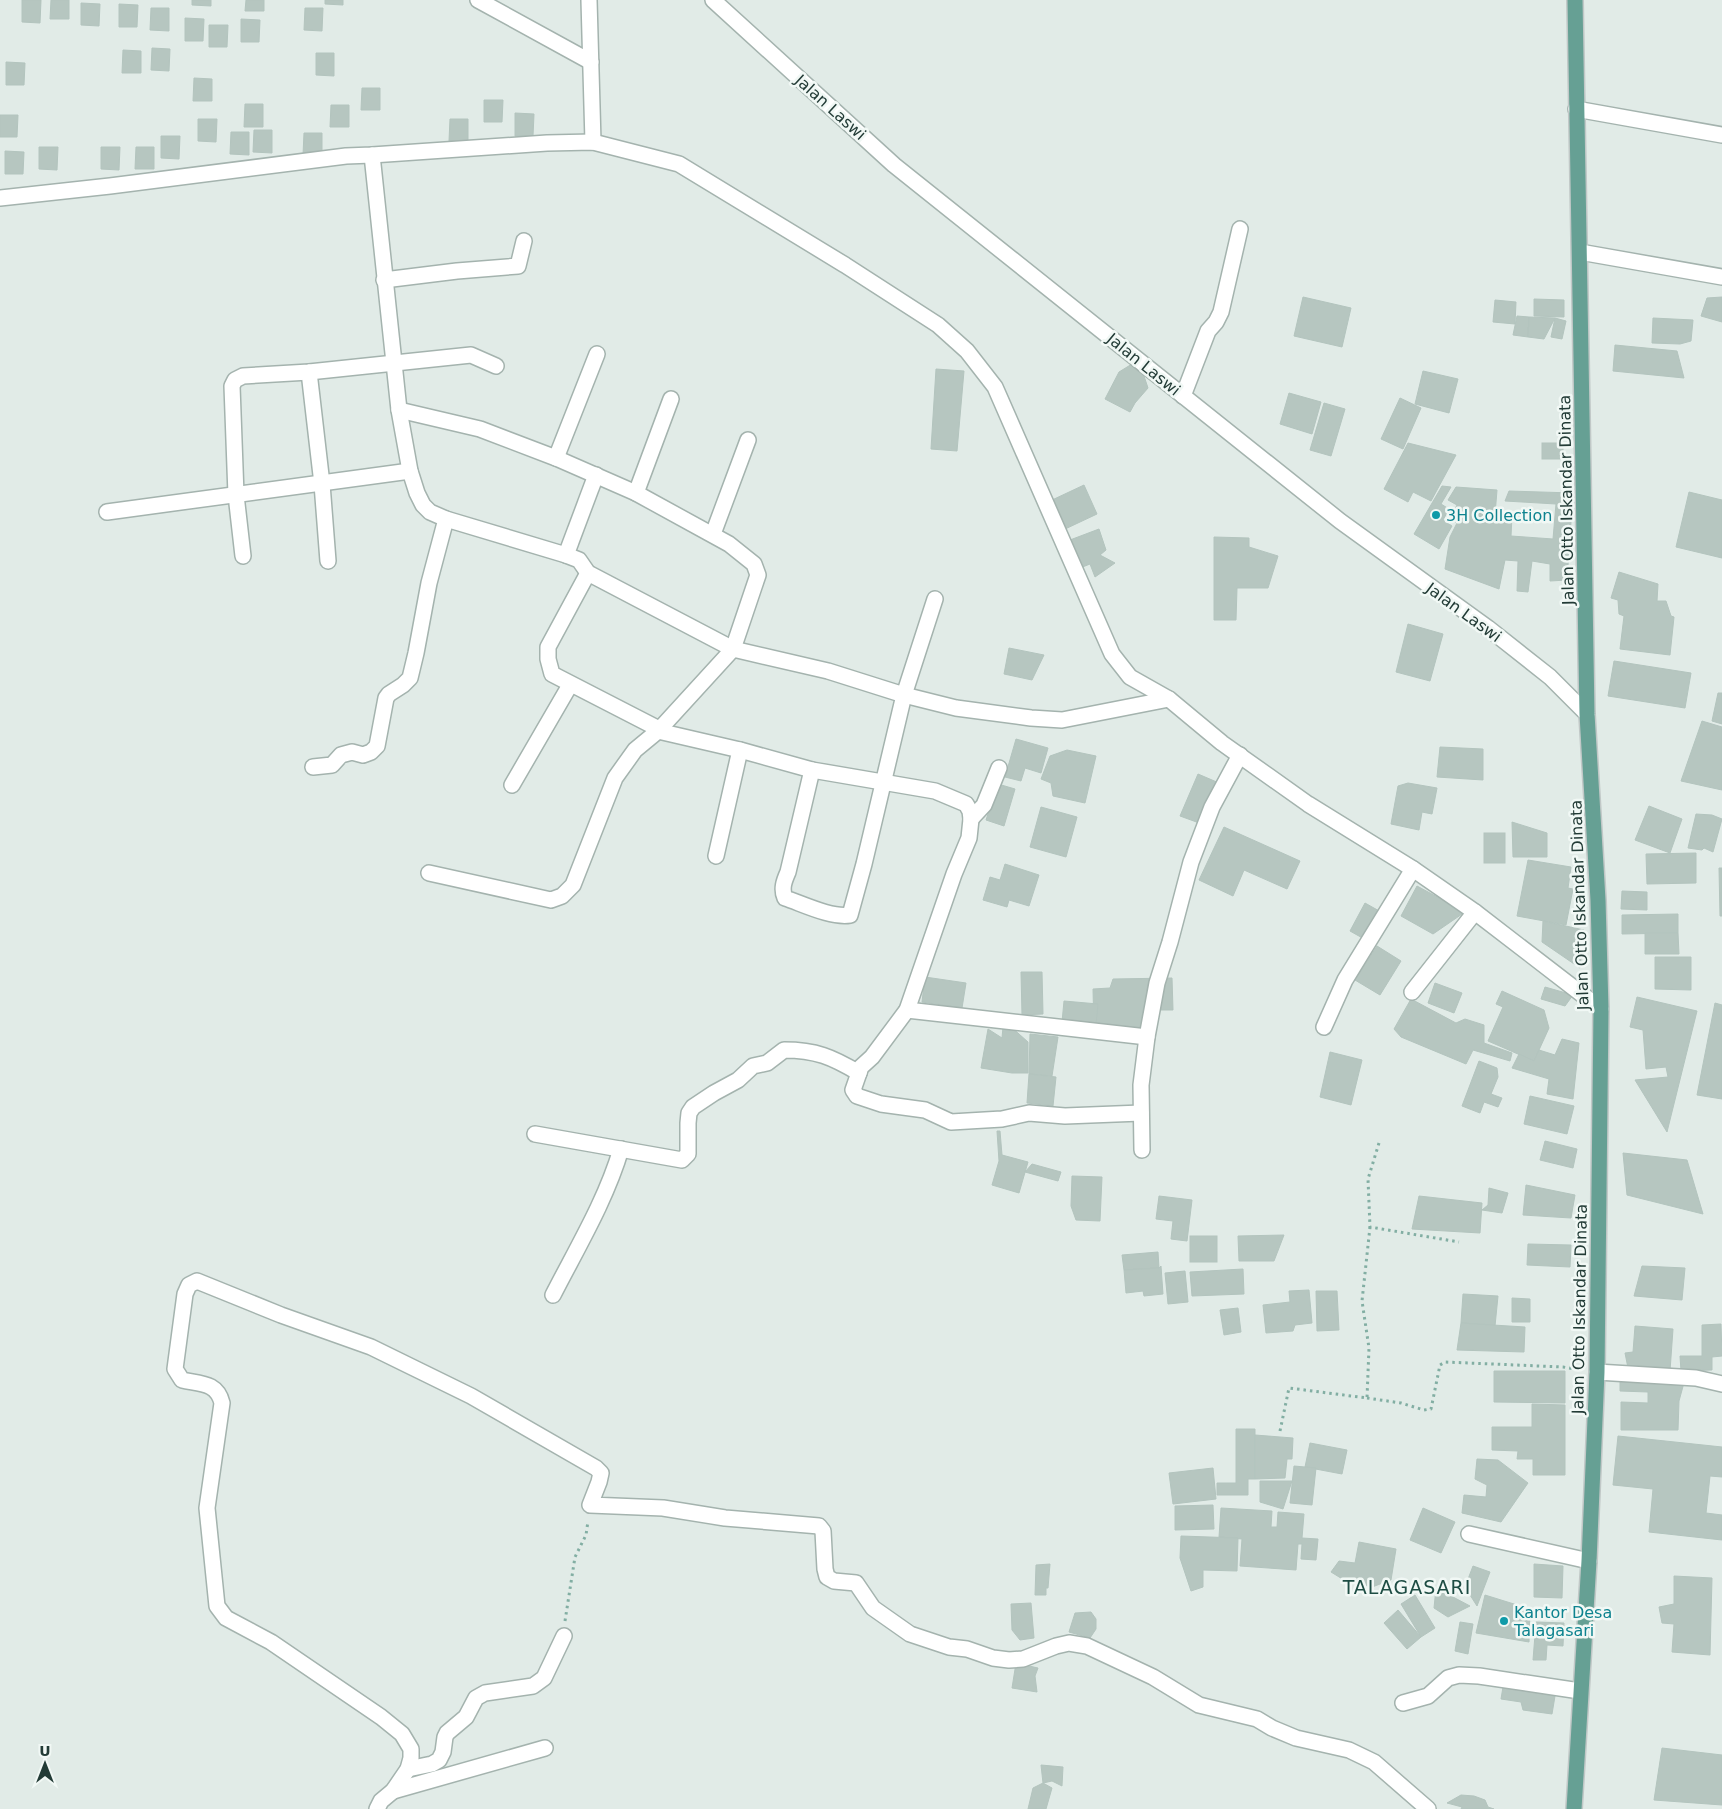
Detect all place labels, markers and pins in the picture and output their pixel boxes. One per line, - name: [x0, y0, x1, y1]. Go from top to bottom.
- place label: 3H Collection: [1446, 506, 1552, 525]
- marker: 3H Collection: [1430, 509, 1442, 521]
- place label: Kantor Desa Talagasari: [1513, 1603, 1612, 1640]
- marker: Kantor Desa Talagasari: [1498, 1615, 1510, 1627]

